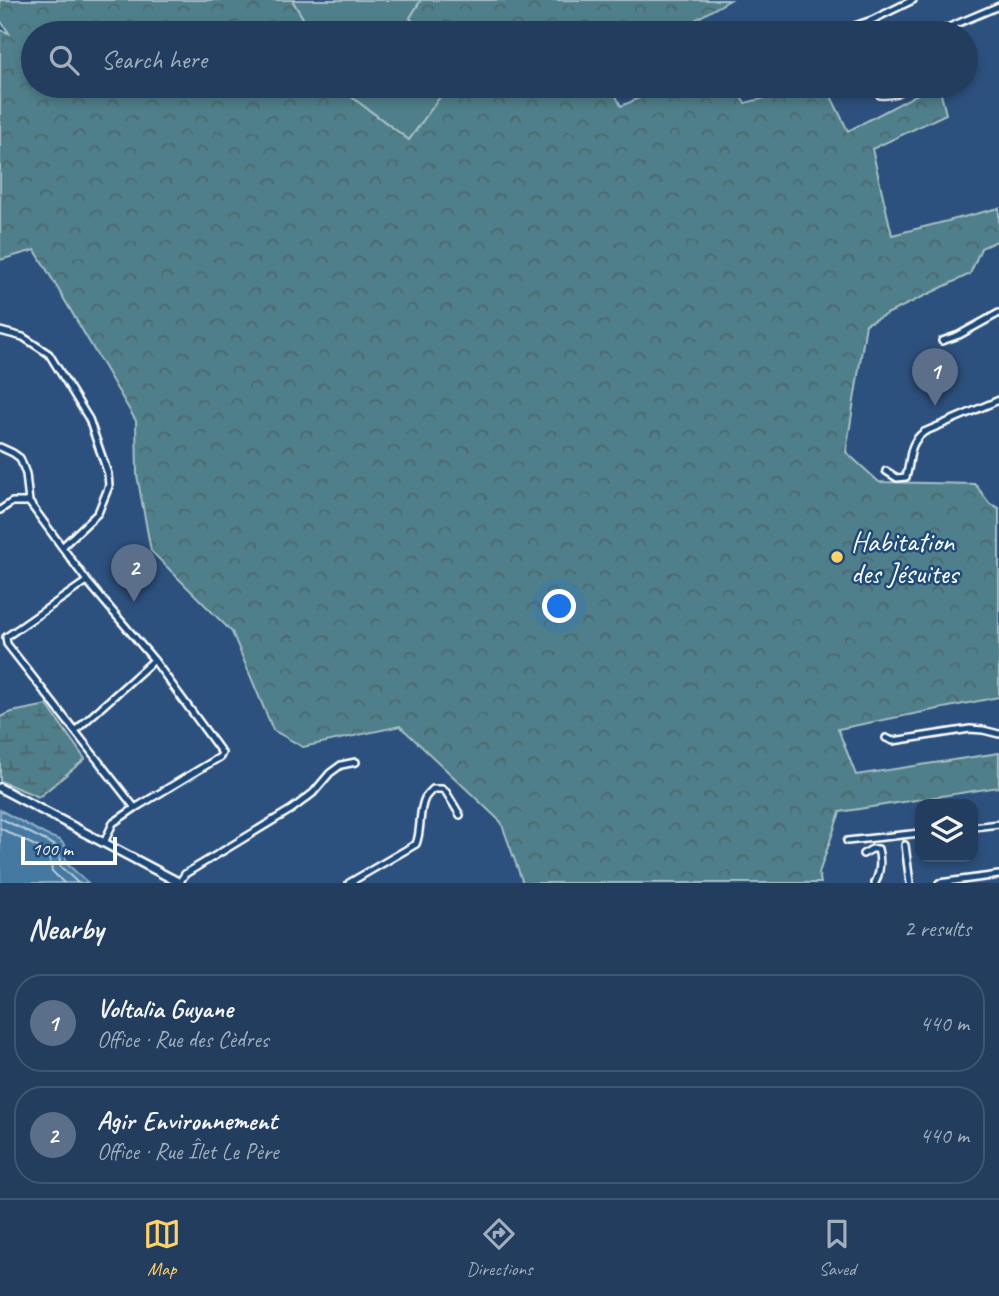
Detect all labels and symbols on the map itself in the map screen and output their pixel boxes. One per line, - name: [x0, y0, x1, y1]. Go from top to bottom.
- pin: 1: [912, 348, 958, 406]
- place label: Habitation des Jésuites: [851, 524, 961, 591]
- pin: 2: [111, 544, 157, 602]
- marker: Habitation des Jésuites: [829, 549, 845, 565]
- your location: [542, 589, 576, 623]
- scale bar: [21, 834, 117, 866]

